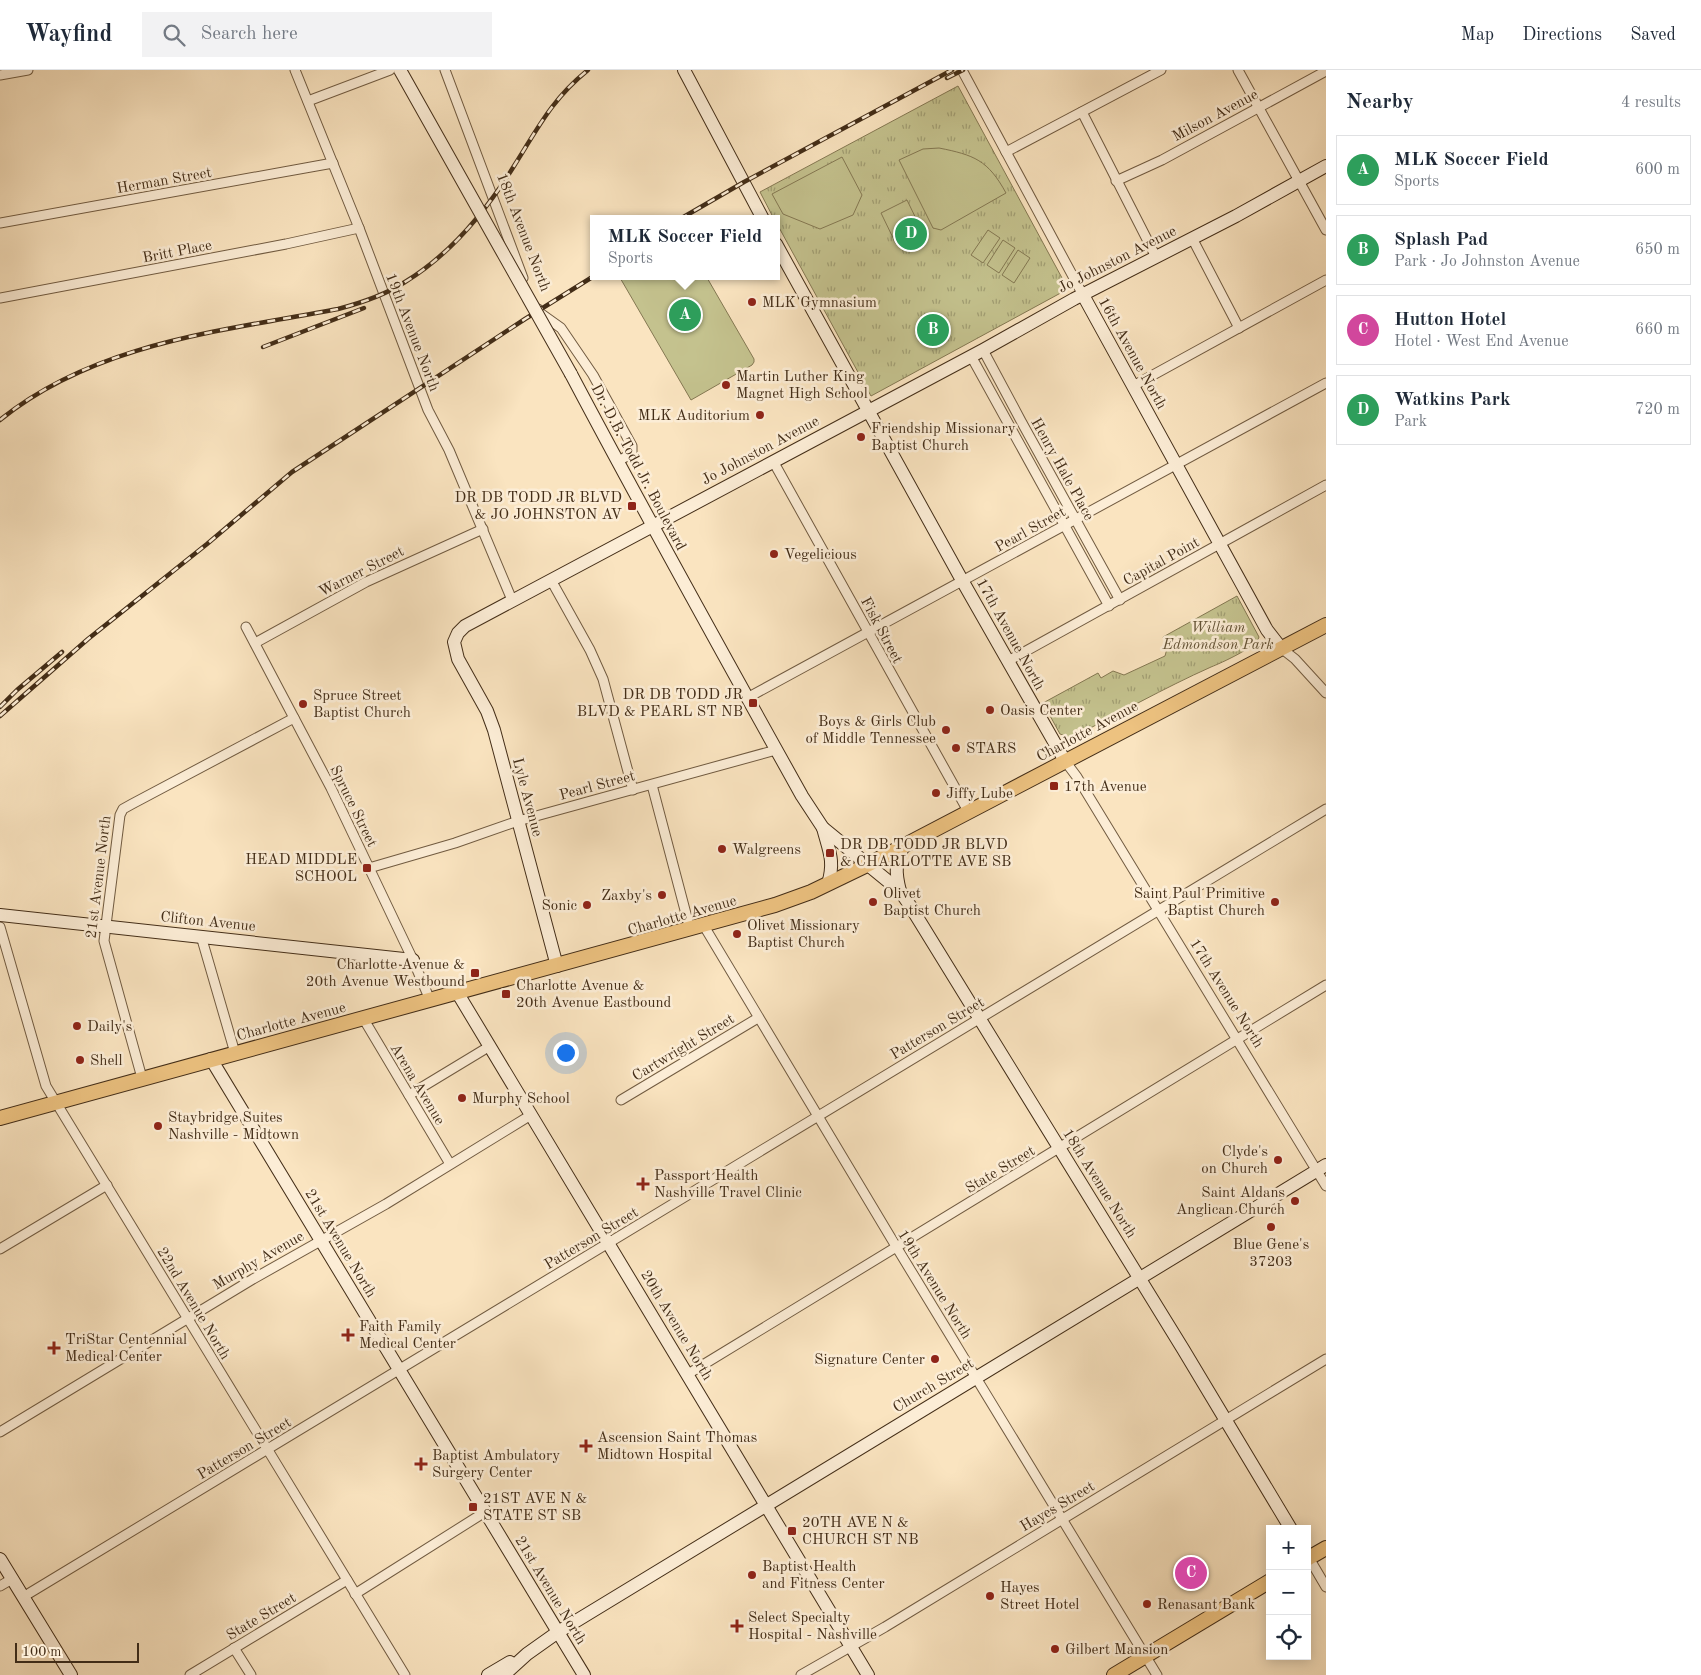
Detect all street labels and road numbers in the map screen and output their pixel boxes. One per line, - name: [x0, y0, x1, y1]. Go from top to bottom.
- street label: Milson Avenue: [1170, 87, 1261, 145]
- street label: Herman Street: [116, 166, 213, 197]
- street label: 18th Avenue North: [493, 171, 552, 294]
- street label: Jo Johnston Avenue: [1056, 224, 1179, 297]
- street label: Britt Place: [141, 238, 213, 267]
- street label: 19th Avenue North: [382, 271, 441, 394]
- street label: 16th Avenue North: [1095, 295, 1169, 412]
- street label: Dr. D.B. Todd Jr. Boulevard: [587, 382, 688, 554]
- street label: Jo Johnston Avenue: [699, 414, 822, 489]
- street label: Henry Hale Place: [1027, 416, 1096, 524]
- street label: Pearl Street: [993, 505, 1068, 556]
- street label: Capital Point: [1121, 535, 1202, 589]
- street label: Warner Street: [317, 544, 407, 600]
- street label: 17th Avenue North: [973, 576, 1047, 693]
- street label: Fisk Street: [857, 595, 904, 666]
- street label: Charlotte Avenue: [1035, 699, 1141, 765]
- street label: Lyle Avenue: [509, 756, 544, 838]
- street label: Spruce Street: [326, 764, 379, 850]
- street label: Pearl Street: [558, 769, 637, 804]
- street label: 21st Avenue North: [85, 815, 114, 940]
- street label: Charlotte Avenue: [626, 894, 739, 939]
- street label: Clifton Avenue: [159, 910, 256, 935]
- street label: 17th Avenue North: [1186, 937, 1265, 1051]
- street label: Patterson Street: [888, 995, 987, 1063]
- street label: Charlotte Avenue: [235, 1001, 348, 1044]
- street label: Cartwright Street: [630, 1012, 737, 1085]
- street label: Arena Avenue: [387, 1042, 447, 1128]
- street label: 18th Avenue North: [1059, 1127, 1138, 1241]
- street label: State Street: [963, 1144, 1038, 1197]
- street label: 21st Avenue North: [301, 1187, 378, 1301]
- street label: Patterson Street: [542, 1205, 641, 1273]
- street label: 19th Avenue North: [894, 1228, 973, 1342]
- street label: Murphy Avenue: [211, 1229, 307, 1293]
- street label: 22nd Avenue North: [153, 1245, 232, 1362]
- street label: 20th Avenue North: [637, 1268, 714, 1383]
- street label: Church Street: [891, 1356, 977, 1416]
- street label: Patterson Street: [195, 1415, 294, 1483]
- street label: Hayes Street: [1018, 1479, 1097, 1535]
- street label: 21st Avenue North: [511, 1534, 588, 1648]
- street label: State Street: [224, 1591, 299, 1644]

